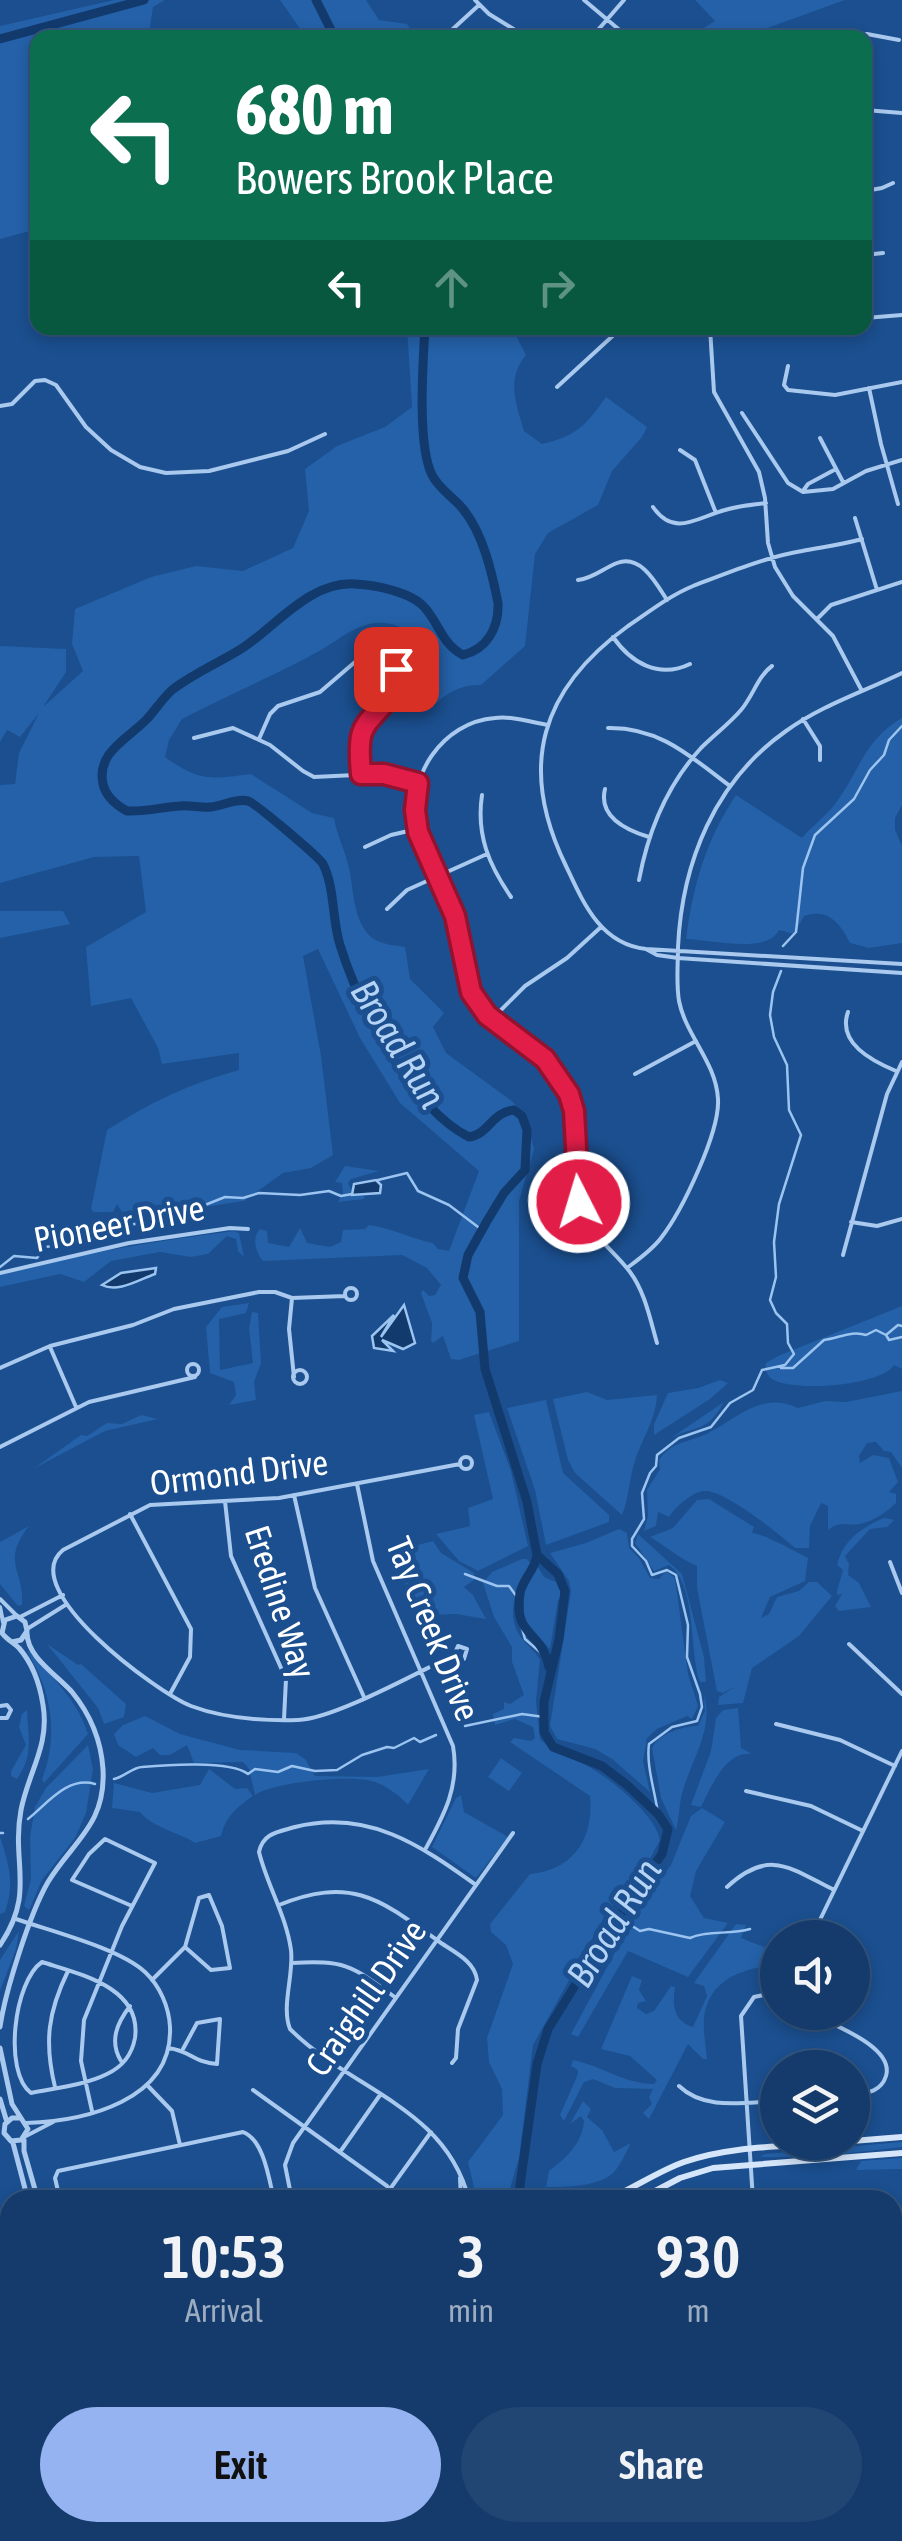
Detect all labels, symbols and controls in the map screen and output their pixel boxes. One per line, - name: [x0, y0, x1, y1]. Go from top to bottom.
- text: 680 m: [235, 69, 394, 149]
- icon: left: [70, 70, 200, 200]
- text: Bowers Brook Place: [235, 152, 554, 204]
- icon: left: [319, 260, 374, 315]
- icon: ahead: [424, 260, 479, 315]
- icon: right: [529, 260, 584, 315]
- pin: [354, 627, 439, 712]
- icon: arrive: [369, 642, 424, 697]
- water label: Broad Run: [342, 972, 454, 1116]
- position arrow: [527, 1150, 631, 1254]
- street label: Pioneer Drive: [30, 1187, 207, 1259]
- street label: Ormond Drive: [148, 1441, 330, 1503]
- street label: Eredine Way: [237, 1520, 324, 1683]
- street label: Tay Creek Drive: [379, 1531, 489, 1726]
- water label: Broad Run: [558, 1851, 670, 1995]
- street label: Craighill Drive: [297, 1912, 433, 2083]
- map controls: [760, 1920, 870, 2160]
- button: sound: [760, 1920, 870, 2030]
- button: layers: [760, 2050, 870, 2160]
- text: 10:53: [162, 2222, 286, 2291]
- text: 3: [457, 2222, 485, 2291]
- text: 930: [656, 2222, 740, 2291]
- text: Arrival: [185, 2292, 263, 2329]
- text: min: [448, 2292, 494, 2329]
- text: m: [686, 2292, 710, 2329]
- button: Exit: [40, 2407, 441, 2522]
- button: Share: [461, 2407, 862, 2522]

